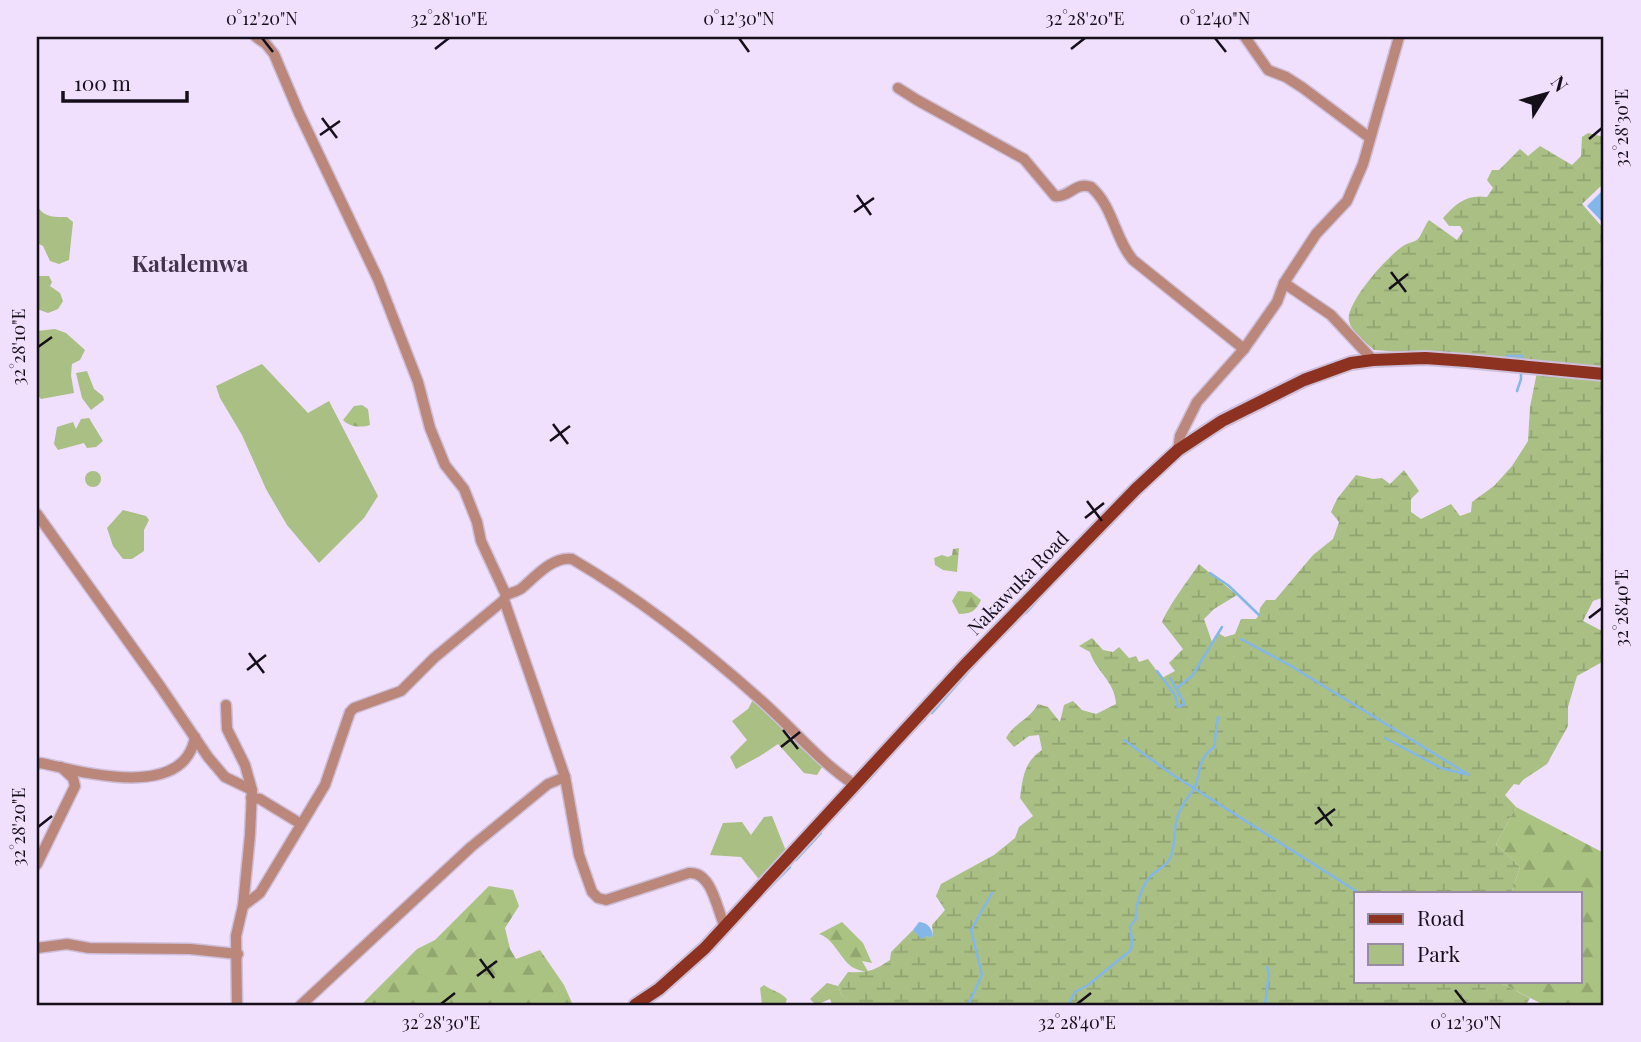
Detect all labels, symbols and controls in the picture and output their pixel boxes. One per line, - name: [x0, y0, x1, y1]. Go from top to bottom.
- text: 0°12'20"N: [226, 6, 298, 30]
- text: 32°28'10"E: [411, 6, 487, 30]
- text: 0°12'30"N: [703, 6, 775, 30]
- text: 32°28'20"E: [1046, 6, 1124, 30]
- text: 0°12'40"N: [1180, 6, 1251, 30]
- scale bar: [63, 60, 187, 104]
- north arrow: [1512, 60, 1582, 130]
- text: 100 m: [74, 68, 131, 96]
- text: N: [1546, 70, 1575, 97]
- text: 32°28'30"E: [1609, 89, 1633, 167]
- district label: Katalemwa: [131, 247, 249, 278]
- text: 32°28'10"E: [6, 309, 30, 385]
- street label: Nakawuka Road: [961, 525, 1074, 640]
- text: 32°28'40"E: [1609, 569, 1633, 647]
- text: 32°28'20"E: [6, 788, 30, 866]
- legend: [1354, 892, 1582, 982]
- text: Road: [1417, 903, 1465, 931]
- text: Park: [1417, 939, 1461, 967]
- text: 32°28'30"E: [402, 1010, 480, 1034]
- text: 32°28'40"E: [1038, 1010, 1116, 1034]
- text: 0°12'30"N: [1430, 1010, 1502, 1034]

